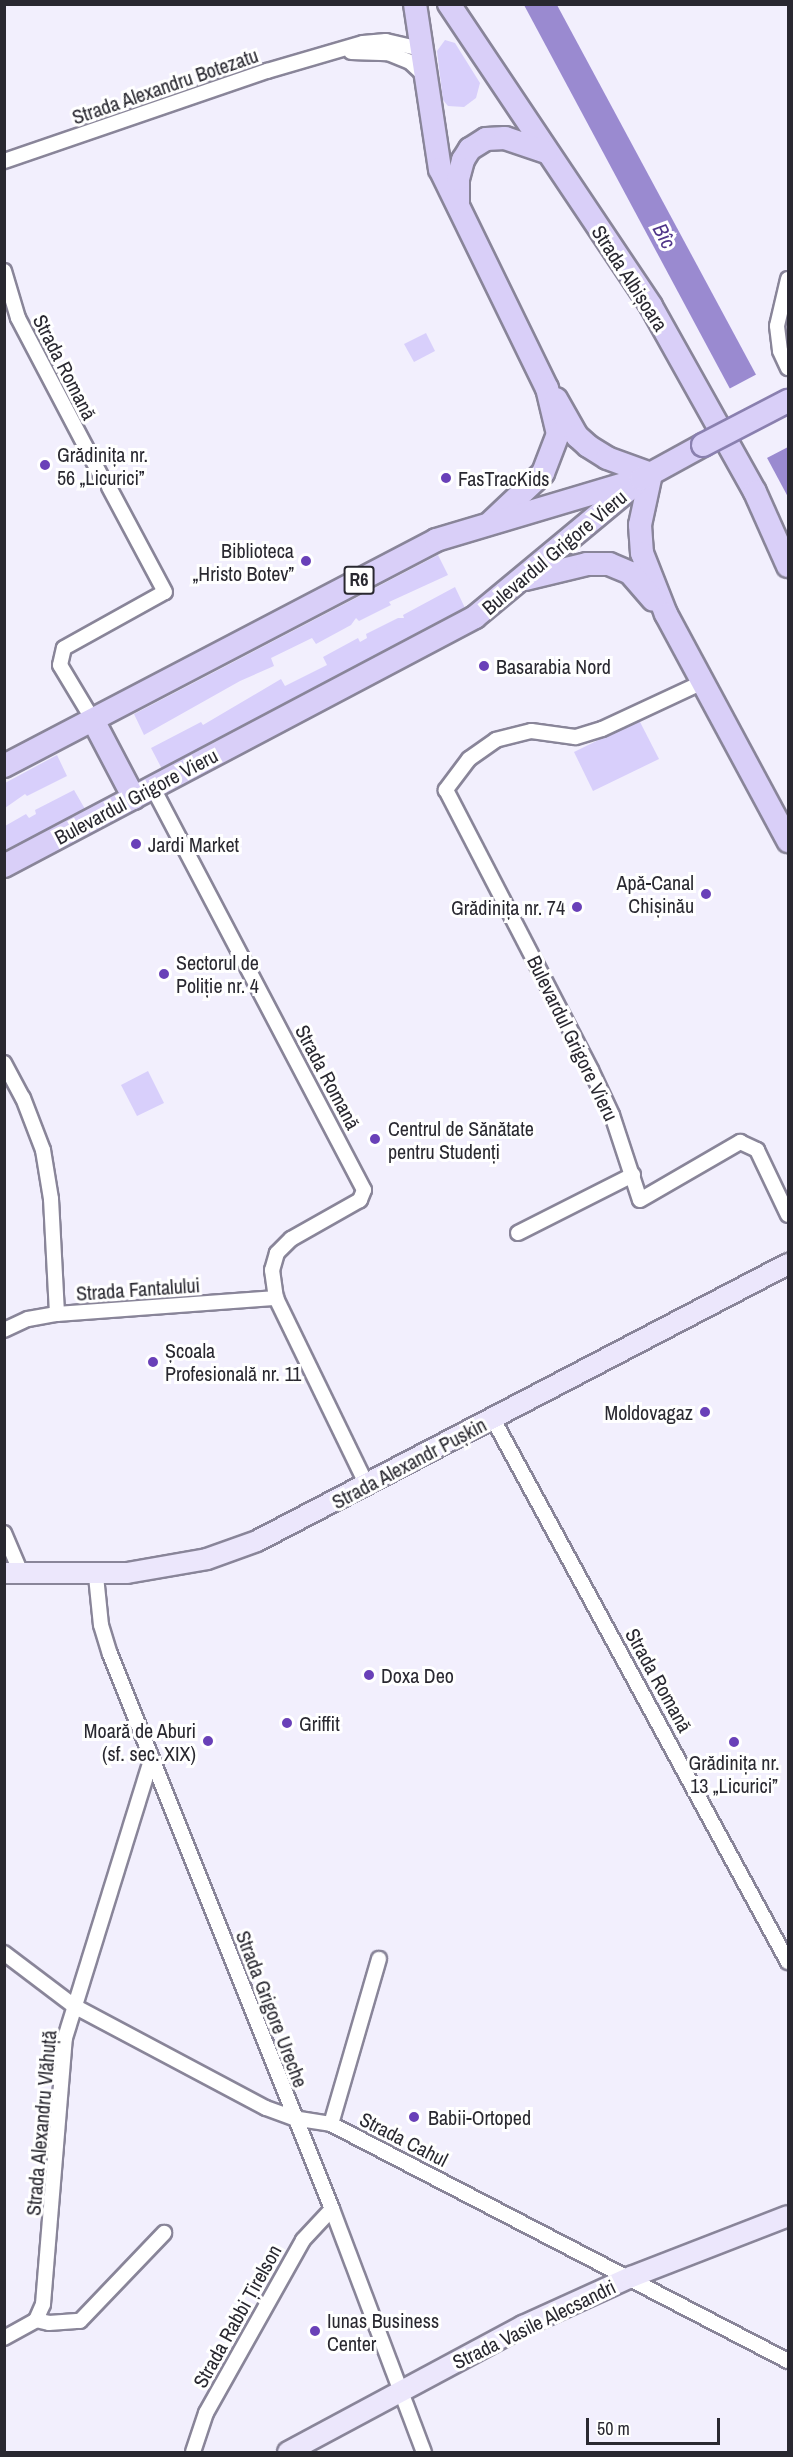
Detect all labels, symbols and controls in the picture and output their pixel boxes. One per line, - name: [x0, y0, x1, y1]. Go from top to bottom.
- street label: Strada Alexandru Botezatu: [68, 43, 262, 129]
- water label: Bîc: [647, 219, 681, 253]
- street label: Strada Albișoara: [587, 220, 673, 336]
- street label: Strada Romană: [28, 310, 102, 424]
- place label: Grădinița nr. 56 „Licurici”: [57, 442, 148, 489]
- marker: Grădinița nr. 56 „Licurici”: [38, 458, 52, 472]
- place label: FasTracKids: [458, 466, 550, 490]
- marker: FasTracKids: [439, 471, 453, 485]
- street label: Bulevardul Grigore Vieru: [477, 485, 631, 619]
- place label: Biblioteca „Hristo Botev”: [193, 538, 294, 585]
- marker: Biblioteca „Hristo Botev”: [299, 554, 313, 568]
- road number: R6: [342, 565, 376, 595]
- place label: Basarabia Nord: [496, 654, 611, 678]
- marker: Basarabia Nord: [477, 659, 491, 673]
- street label: Bulevardul Grigore Vieru: [50, 743, 222, 849]
- place label: Jardi Market: [148, 832, 239, 856]
- marker: Jardi Market: [129, 837, 143, 851]
- place label: Apă-Canal Chișinău: [617, 870, 694, 917]
- marker: Apă-Canal Chișinău: [699, 887, 713, 901]
- place label: Grădinița nr. 74: [451, 895, 565, 919]
- marker: Grădinița nr. 74: [570, 900, 584, 914]
- place label: Sectorul de Poliție nr. 4: [176, 951, 259, 998]
- street label: Bulevardul Grigore Vieru: [523, 951, 623, 1125]
- marker: Sectorul de Poliție nr. 4: [157, 967, 171, 981]
- street label: Strada Romană: [290, 1021, 366, 1133]
- place label: Centrul de Sănătate pentru Studenți: [388, 1116, 534, 1163]
- marker: Centrul de Sănătate pentru Studenți: [366, 1130, 384, 1148]
- street label: Strada Fantalului: [75, 1273, 201, 1305]
- place label: Școala Profesională nr. 11: [165, 1338, 301, 1385]
- marker: Școala Profesională nr. 11: [146, 1355, 160, 1369]
- place label: Moldovagaz: [605, 1400, 693, 1424]
- marker: Moldovagaz: [698, 1405, 712, 1419]
- street label: Strada Alexandr Pușkin: [327, 1412, 491, 1514]
- street label: Strada Romană: [621, 1624, 697, 1736]
- place label: Doxa Deo: [381, 1663, 454, 1687]
- marker: Doxa Deo: [362, 1668, 376, 1682]
- place label: Griffit: [299, 1711, 340, 1735]
- marker: Griffit: [280, 1716, 294, 1730]
- place label: Moară de Aburi (sf. sec. XIX): [83, 1718, 196, 1765]
- marker: Moară de Aburi (sf. sec. XIX): [201, 1734, 215, 1748]
- marker: Grădinița nr. 13 „Licurici”: [727, 1735, 741, 1749]
- place label: Grădinița nr. 13 „Licurici”: [688, 1751, 780, 1798]
- street label: Strada Grigore Ureche: [231, 1927, 313, 2091]
- street label: Strada Alexandru Vlăhuță: [21, 2029, 61, 2217]
- place label: Babii-Ortoped: [428, 2105, 531, 2129]
- street label: Strada Cahul: [356, 2107, 452, 2171]
- marker: Babii-Ortoped: [405, 2108, 423, 2126]
- street label: Strada Rabbi Țirelson: [188, 2240, 286, 2392]
- street label: Strada Vasile Alecsandri: [448, 2274, 620, 2374]
- place label: Iunas Business Center: [327, 2308, 439, 2355]
- marker: Iunas Business Center: [308, 2324, 322, 2338]
- scale bar: [589, 2406, 722, 2444]
- text: 50 m: [597, 2416, 630, 2441]

